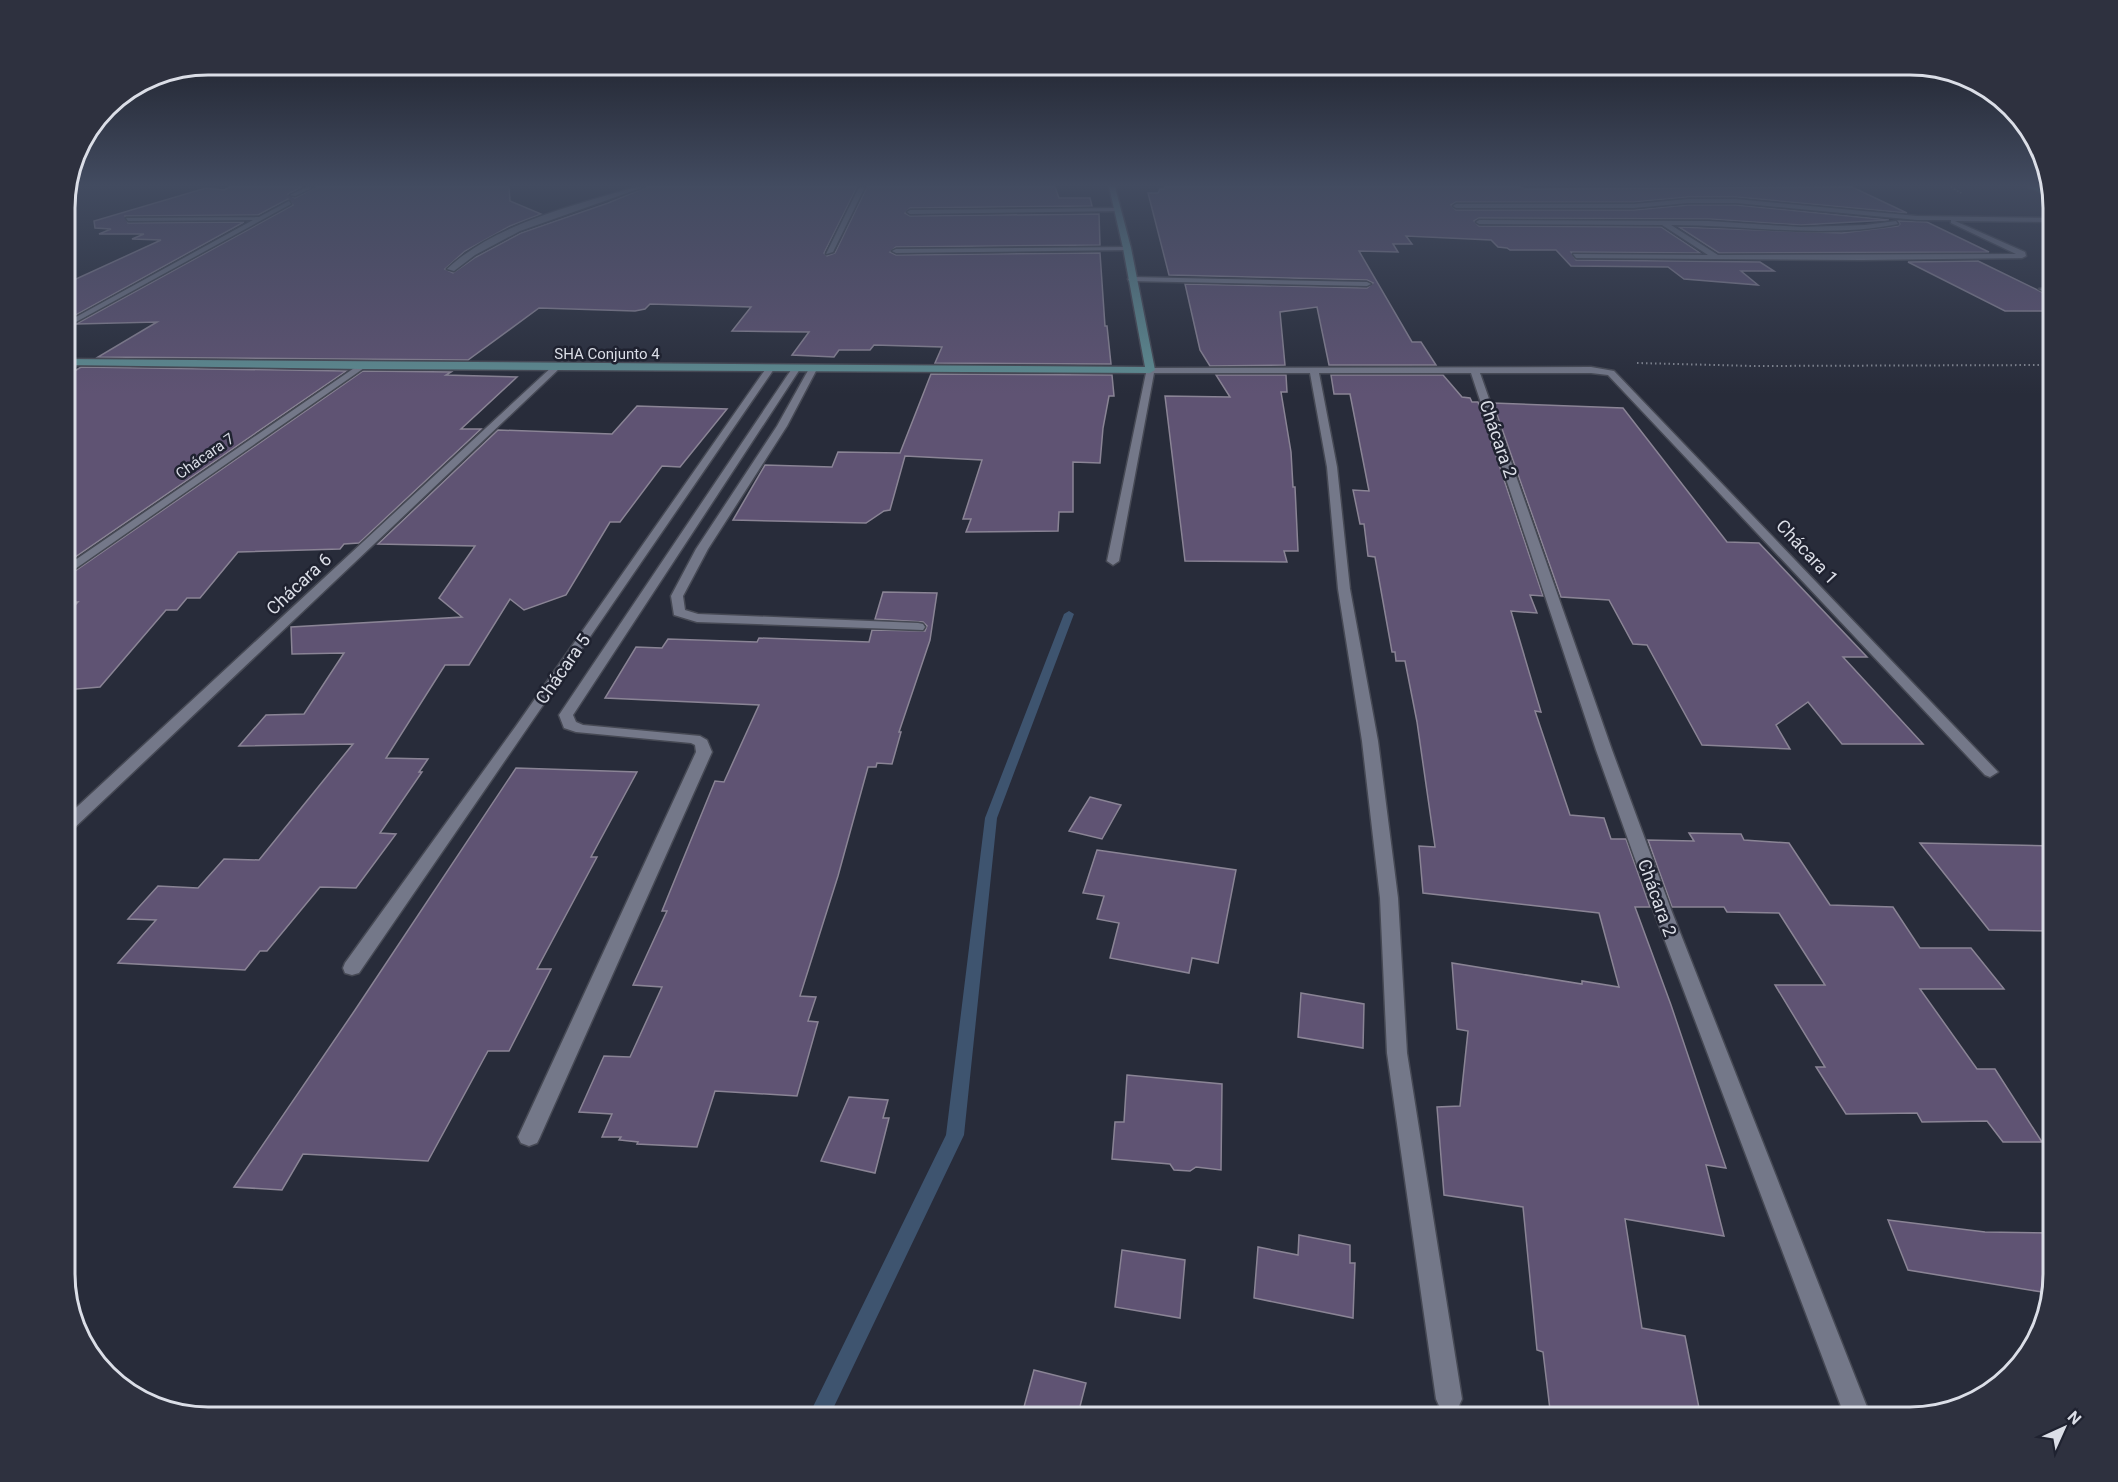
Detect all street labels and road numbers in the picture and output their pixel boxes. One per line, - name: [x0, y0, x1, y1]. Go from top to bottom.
- street label: SHA Conjunto 4: [554, 345, 660, 363]
- street label: Chácara 2: [1475, 397, 1522, 480]
- street label: Chácara 7: [172, 429, 238, 483]
- street label: Chácara 1: [1772, 515, 1843, 588]
- street label: Chácara 6: [262, 548, 335, 619]
- street label: Chácara 5: [531, 630, 594, 708]
- street label: Chácara 2: [1634, 856, 1681, 939]

